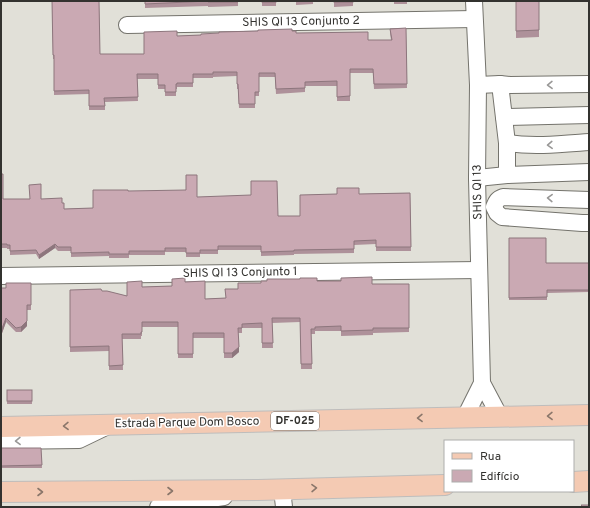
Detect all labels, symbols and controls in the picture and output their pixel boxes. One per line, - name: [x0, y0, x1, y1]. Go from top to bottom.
- street label: SHIS QI 13 Conjunto 2: [242, 13, 360, 31]
- one-way arrow: [547, 81, 553, 89]
- one-way arrow: [547, 140, 553, 149]
- street label: SHIS QI 13: [470, 164, 486, 220]
- one-way arrow: [547, 194, 553, 202]
- street label: SHIS QI 13 Conjunto 1: [182, 264, 298, 282]
- road number: DF-025: [271, 412, 319, 430]
- one-way arrow: [547, 412, 553, 420]
- street label: Estrada Parque Dom Bosco: [114, 414, 260, 432]
- one-way arrow: [417, 414, 423, 422]
- one-way arrow: [63, 422, 69, 430]
- one-way arrow: [15, 437, 21, 445]
- legend: [444, 440, 574, 492]
- text: Rua: [480, 449, 501, 465]
- text: Edifício: [480, 469, 520, 485]
- one-way arrow: [311, 484, 317, 492]
- one-way arrow: [167, 487, 173, 495]
- one-way arrow: [37, 488, 43, 496]

